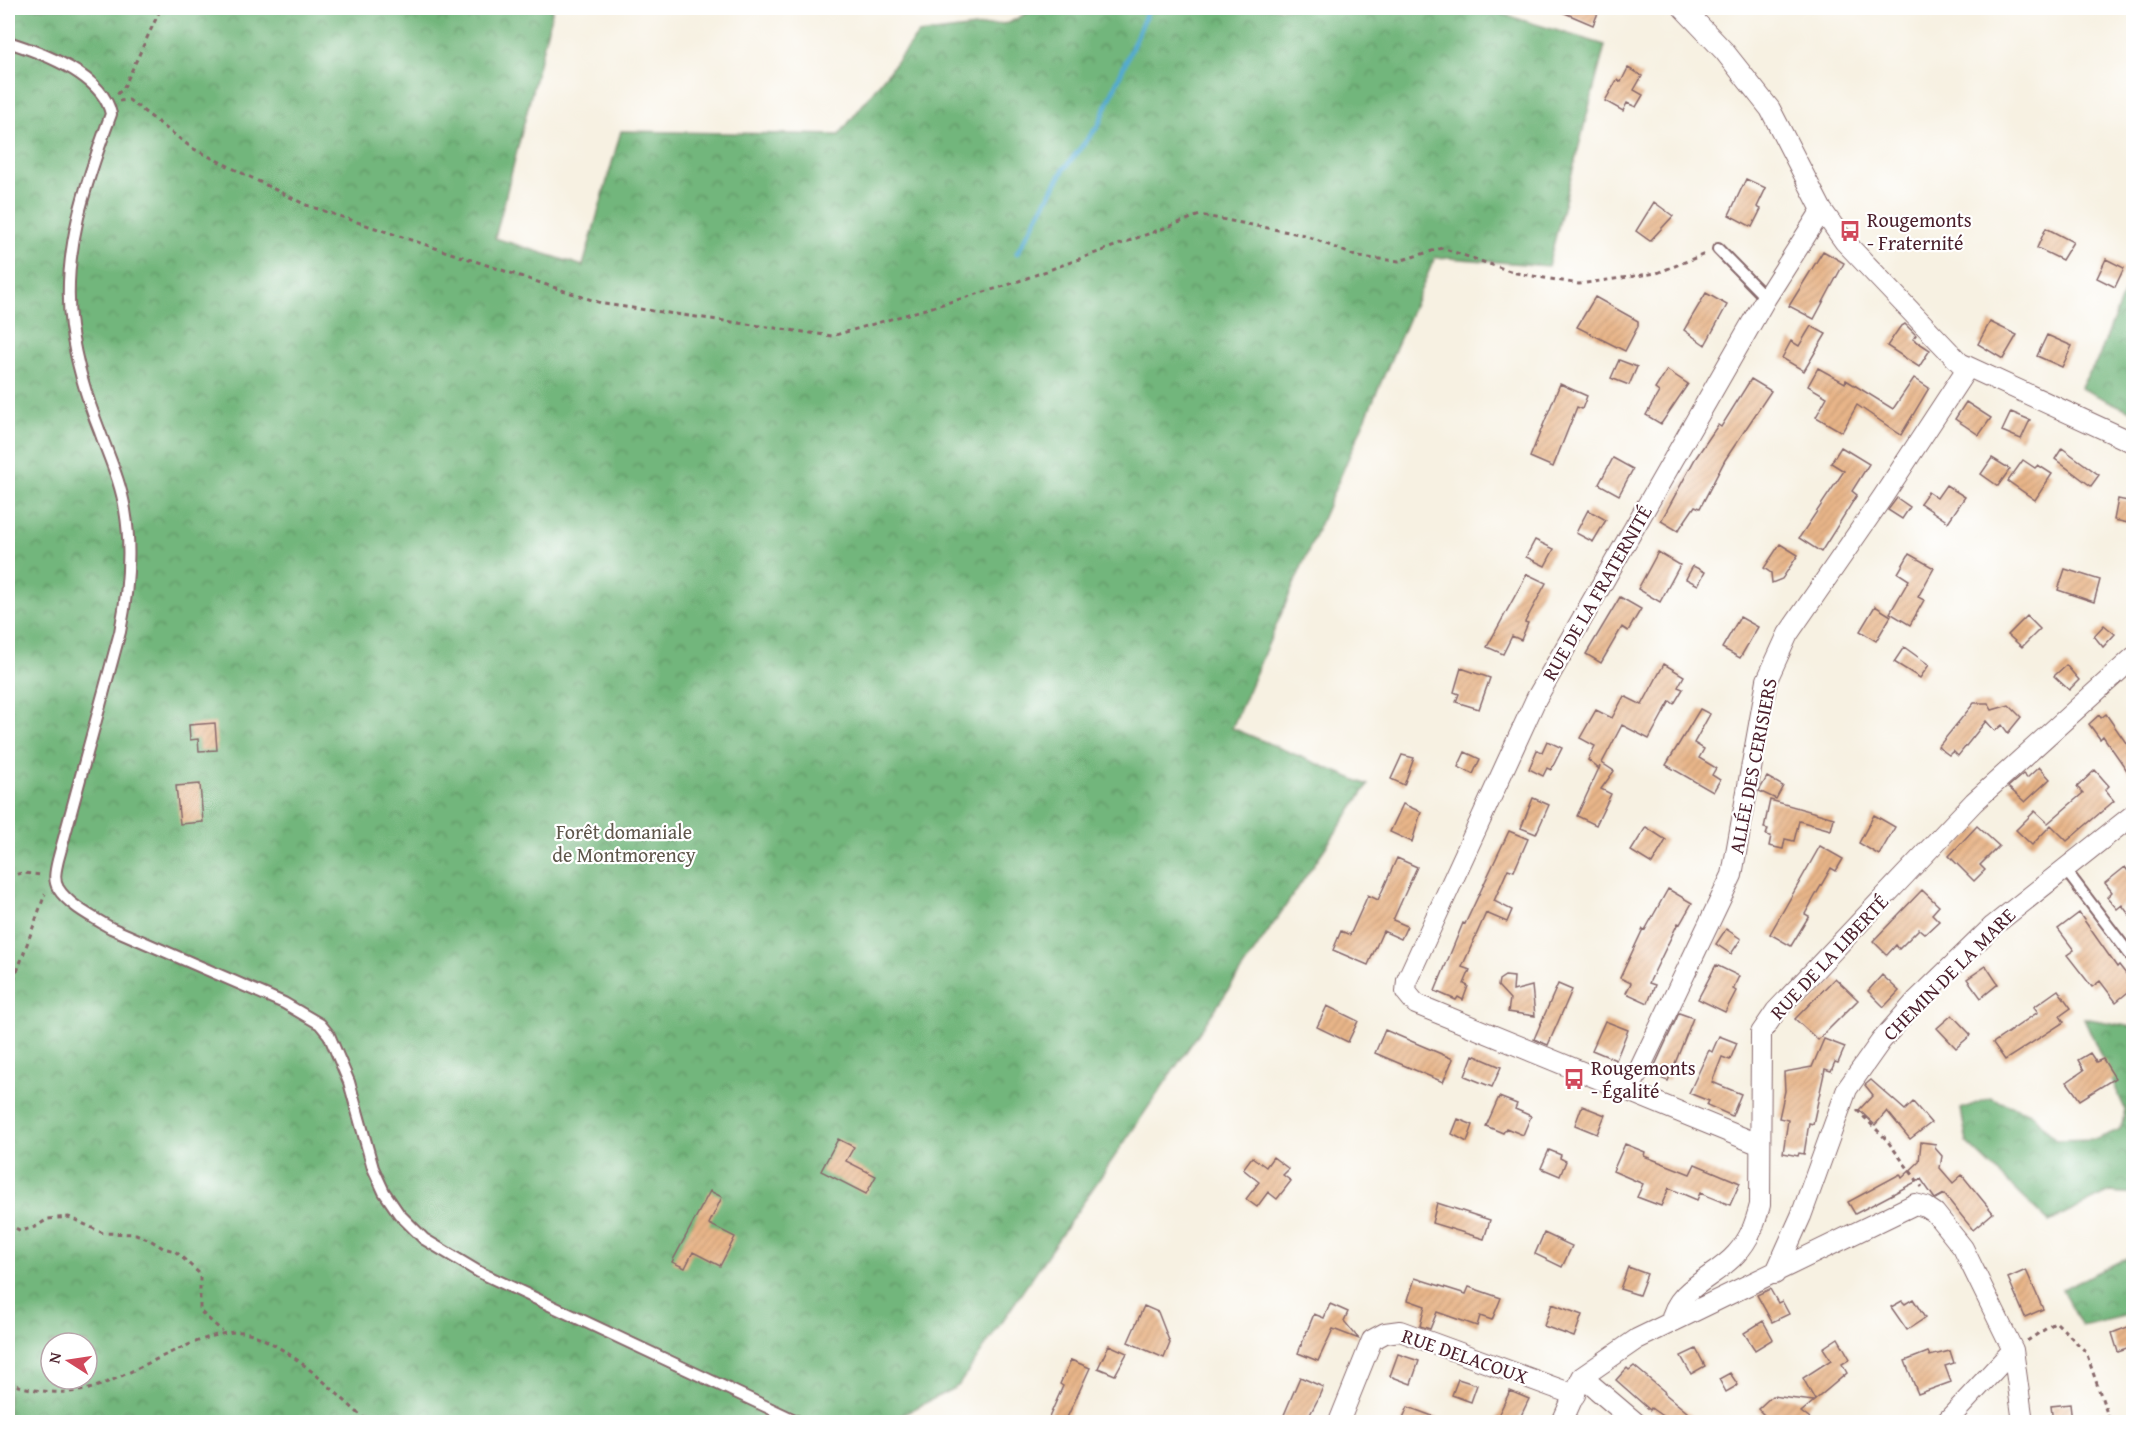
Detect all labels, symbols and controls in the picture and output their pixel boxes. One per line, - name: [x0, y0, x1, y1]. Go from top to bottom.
- place label: Rougemonts - Fraternité: [1867, 205, 1972, 257]
- bus stop icon: Rougemonts - Fraternité: [1838, 219, 1862, 243]
- street label: RUE DE LA FRATERNITÉ: [1535, 500, 1659, 686]
- street label: ALLÉE DES CERISIERS: [1721, 675, 1784, 856]
- park label: Forêt domaniale de Montmorency: [552, 817, 696, 869]
- street label: RUE DE LA LIBERTÉ: [1763, 888, 1894, 1026]
- street label: CHEMIN DE LA MARE: [1876, 901, 2022, 1047]
- place label: Rougemonts - Égalité: [1591, 1053, 1696, 1105]
- bus stop icon: Rougemonts - Égalité: [1562, 1067, 1586, 1091]
- street label: RUE DELACOUX: [1398, 1320, 1533, 1391]
- north arrow: [39, 1331, 99, 1391]
- text: N: [41, 1350, 67, 1366]

